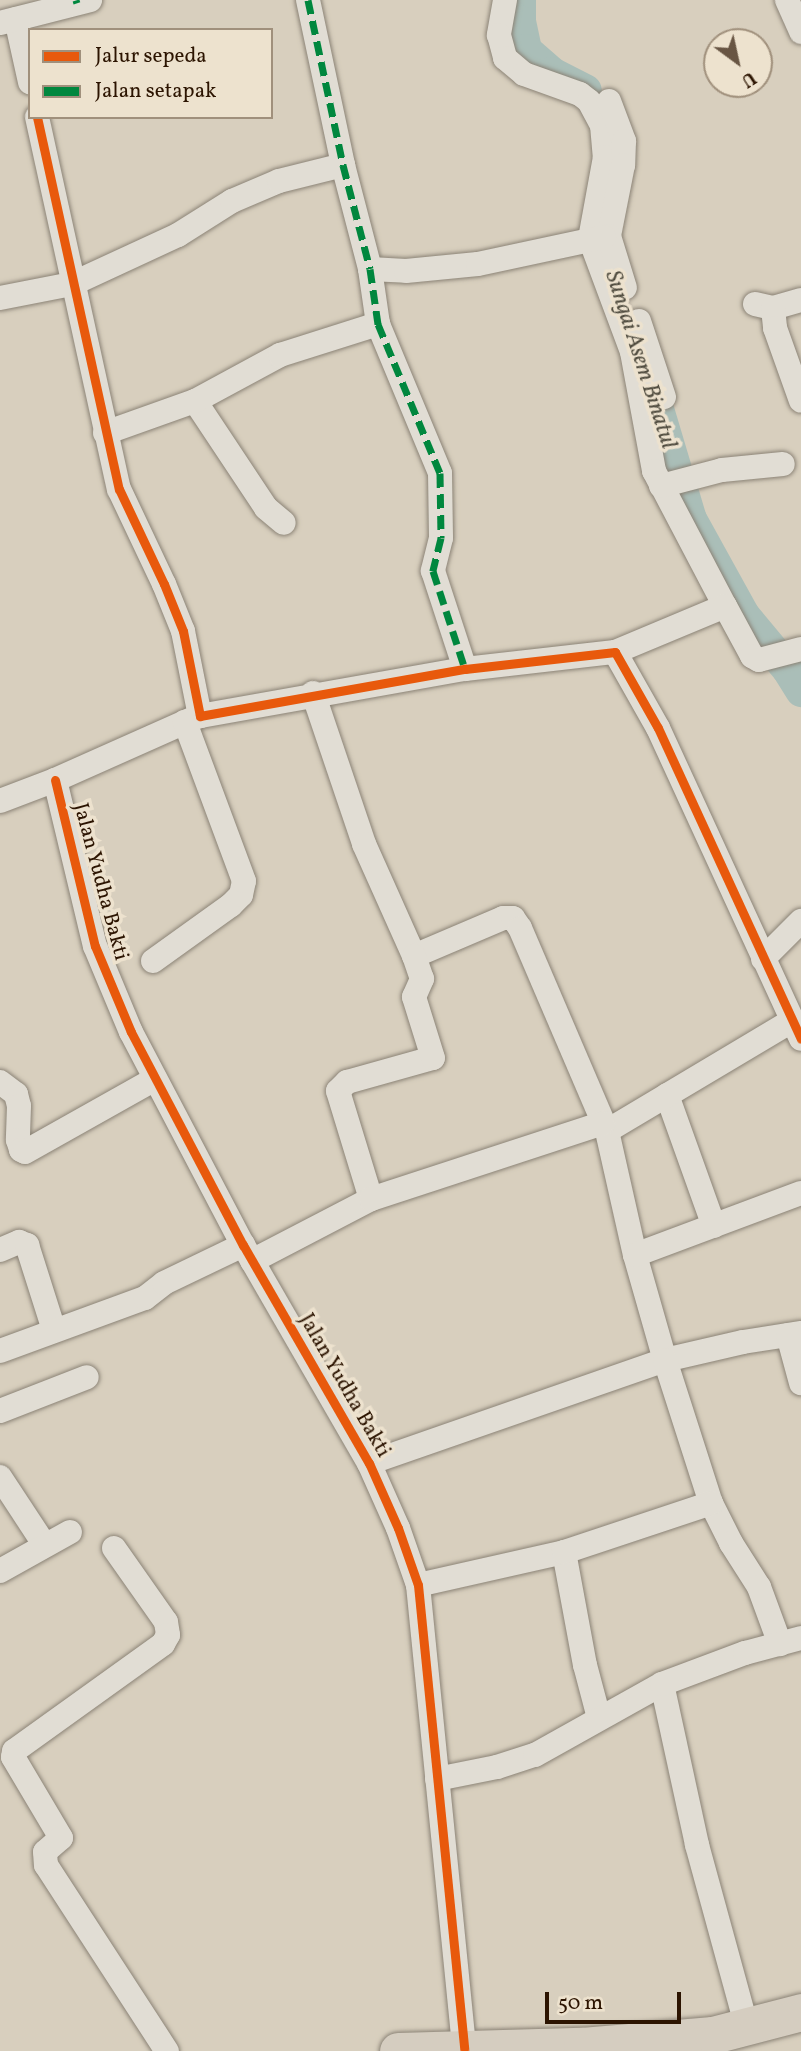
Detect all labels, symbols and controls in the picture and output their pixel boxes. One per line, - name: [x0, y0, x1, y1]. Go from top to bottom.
- legend: [28, 28, 273, 119]
- north arrow: [703, 28, 773, 98]
- text: Jalur sepeda: [95, 42, 207, 71]
- text: U: [736, 64, 761, 93]
- text: Jalan setapak: [95, 77, 217, 106]
- water label: Sungai Asem Binatul: [598, 267, 682, 453]
- street label: Jalan Yudha Bakti: [67, 800, 133, 964]
- street label: Jalan Yudha Bakti: [292, 1309, 396, 1463]
- scale bar: [549, 1978, 686, 2022]
- text: 50 m: [558, 1989, 603, 2018]

